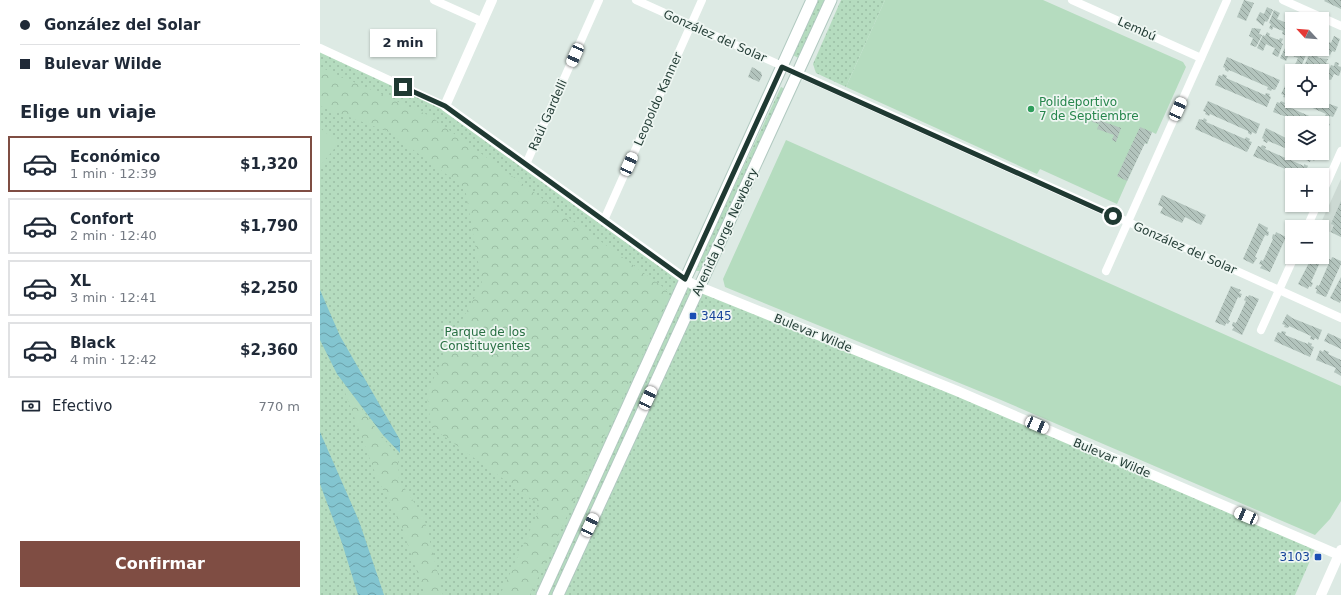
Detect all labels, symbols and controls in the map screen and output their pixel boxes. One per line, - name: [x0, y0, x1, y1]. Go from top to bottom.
- street label: González del Solar: [661, 7, 769, 65]
- north arrow: [1285, 12, 1329, 56]
- map controls: [1285, 12, 1329, 264]
- street label: Lembú: [1116, 14, 1158, 44]
- text: González del Solar: [44, 16, 200, 34]
- callout: 2 min: [370, 29, 436, 57]
- text: 2 min: [383, 35, 423, 50]
- car: [565, 42, 585, 68]
- street label: Leopoldo Kanner: [631, 50, 685, 148]
- text: Bulevar Wilde: [44, 55, 162, 73]
- button: locate: [1285, 64, 1329, 108]
- street label: Raúl Gardelli: [526, 77, 570, 153]
- route end: [394, 78, 412, 96]
- place label: Polideportivo 7 de Septiembre: [1039, 95, 1139, 123]
- car: [1168, 96, 1188, 122]
- text: Elige un viaje: [20, 101, 156, 122]
- marker: Polideportivo 7 de Septiembre: [1026, 104, 1036, 114]
- button: layers: [1285, 116, 1329, 160]
- icon: car: [22, 146, 58, 182]
- text: Económico: [70, 148, 160, 166]
- car: [619, 151, 639, 177]
- text: $1,320: [240, 155, 298, 173]
- text: 1 min · 12:39: [70, 166, 157, 181]
- street label: Avenida Jorge Newbery: [689, 166, 761, 298]
- button: +: [1285, 168, 1329, 212]
- route start: [1104, 207, 1122, 225]
- icon: car: [22, 208, 58, 244]
- text: Confort: [70, 210, 133, 228]
- text: $1,790: [240, 217, 298, 235]
- street label: González del Solar: [1131, 219, 1239, 277]
- button: −: [1285, 220, 1329, 264]
- text: 2 min · 12:40: [70, 228, 157, 243]
- icon: car: [22, 270, 58, 306]
- text: XL: [70, 272, 91, 290]
- text: $2,250: [240, 279, 298, 297]
- text: 3 min · 12:41: [70, 290, 157, 305]
- place label: 3445: [701, 309, 732, 323]
- marker: 3445: [688, 311, 698, 321]
- street label: Bulevar Wilde: [772, 311, 854, 355]
- park label: Parque de los Constituyentes: [440, 325, 530, 353]
- icon: car: [22, 332, 58, 368]
- text: Black: [70, 334, 116, 352]
- text: $2,360: [240, 341, 298, 359]
- text: 4 min · 12:42: [70, 352, 157, 367]
- car: [637, 385, 659, 411]
- icon: cash: [20, 395, 42, 417]
- text: Efectivo: [52, 397, 112, 415]
- text: 770 m: [258, 399, 300, 414]
- car: [1024, 415, 1050, 435]
- street label: Bulevar Wilde: [1071, 435, 1153, 481]
- car: [1233, 506, 1259, 526]
- car: [579, 512, 601, 538]
- button: Confirmar: [20, 541, 300, 587]
- place label: 3103: [1279, 550, 1310, 564]
- marker: 3103: [1313, 552, 1323, 562]

